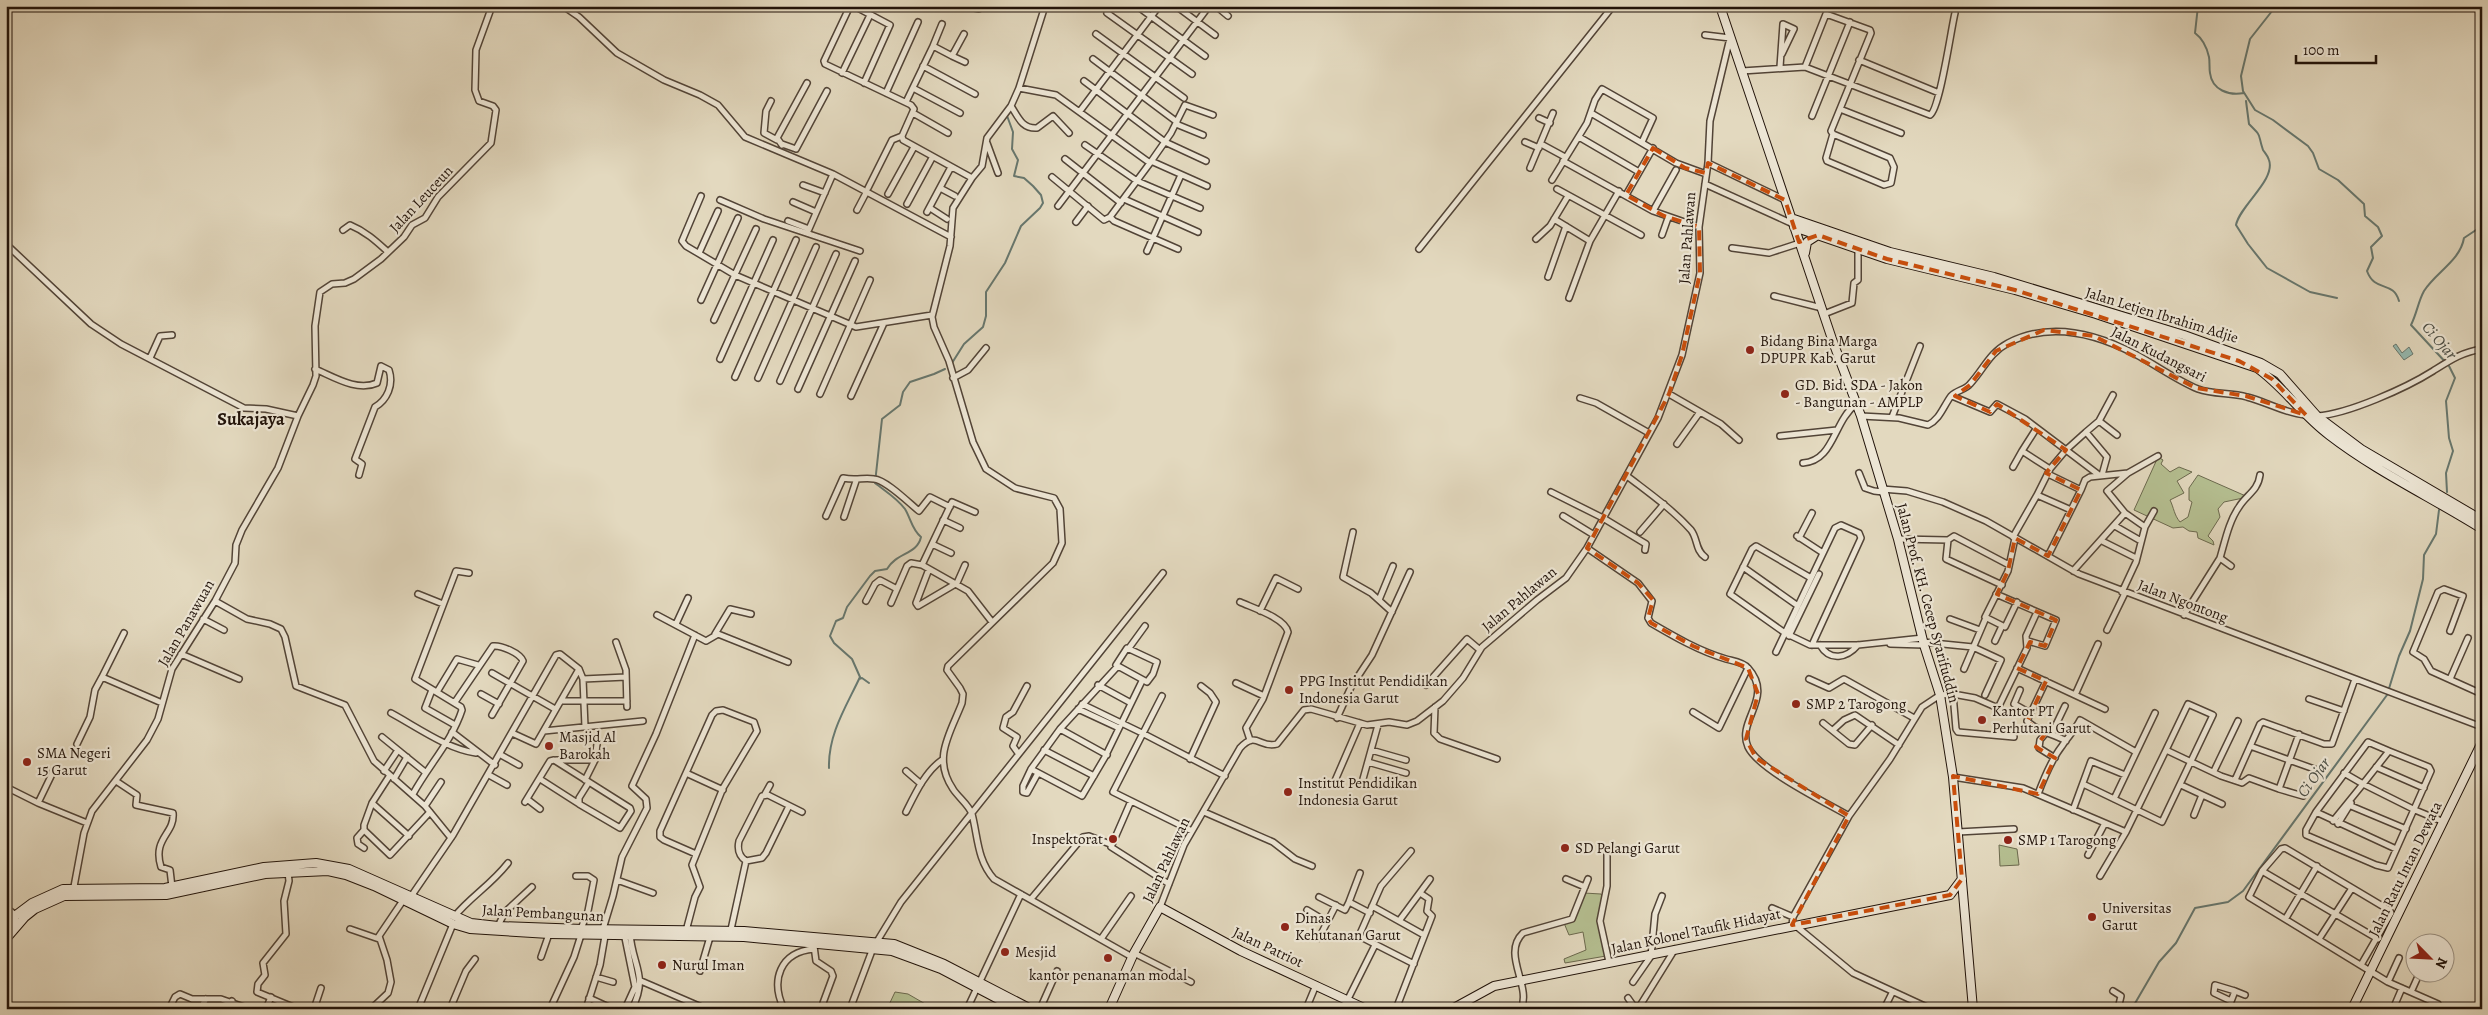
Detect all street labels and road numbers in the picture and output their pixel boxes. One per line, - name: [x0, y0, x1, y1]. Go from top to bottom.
- street label: Jalan Leuceun: [385, 161, 457, 237]
- street label: Jalan Pahlawan: [1674, 191, 1700, 285]
- street label: Jalan Letjen Ibrahim Adjie: [2083, 282, 2241, 348]
- street label: Jalan Kudangsari: [2108, 321, 2210, 387]
- street label: Jalan Prof. KH. Cecep Syarifuddin: [1892, 501, 1964, 705]
- street label: Jalan Pahlawan: [1477, 562, 1561, 636]
- street label: Jalan Ngontong: [2135, 575, 2231, 628]
- street label: Jalan Panawuan: [153, 576, 219, 670]
- street label: Jalan Ratu Intan Dewata: [2364, 798, 2447, 940]
- street label: Jalan Pahlawan: [1137, 814, 1195, 906]
- street label: Jalan Pembangunan: [482, 900, 604, 926]
- street label: Jalan Kolonel Taufik Hidayat: [1609, 903, 1783, 959]
- street label: Jalan Patriot: [1230, 922, 1307, 972]

